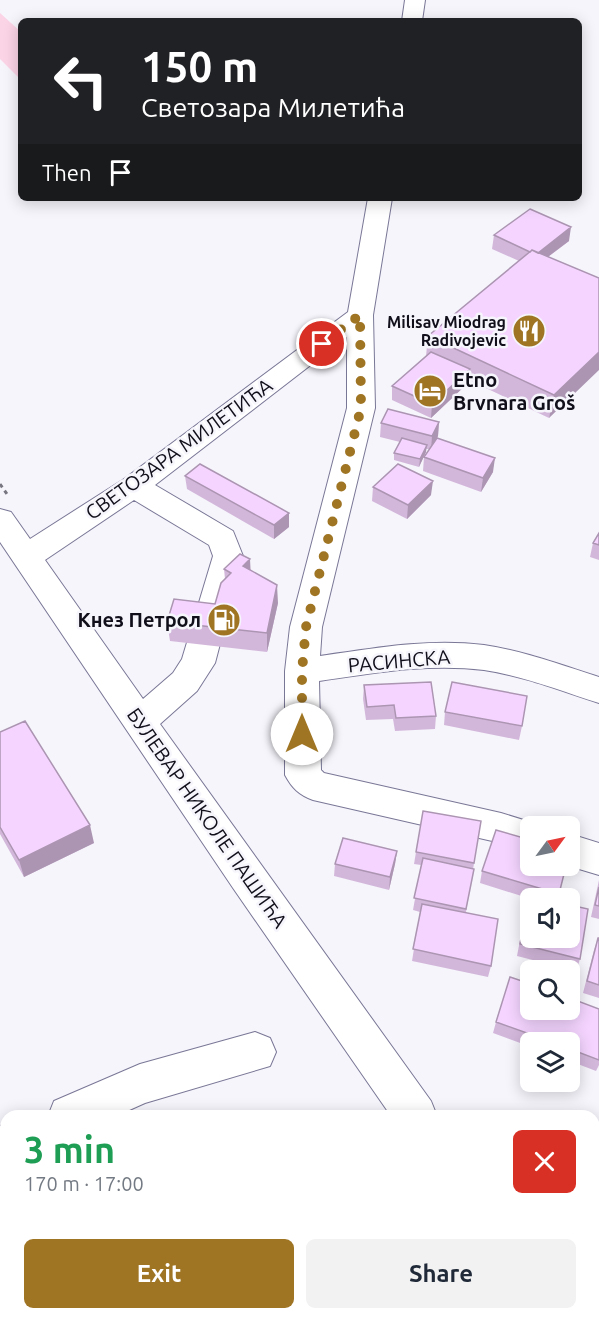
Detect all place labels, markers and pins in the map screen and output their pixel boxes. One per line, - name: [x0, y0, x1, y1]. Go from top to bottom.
- place label: Milisav Miodrag Radivojevic: [387, 313, 506, 349]
- restaurant icon: Milisav Miodrag Radivojevic: [511, 313, 547, 349]
- pin: [296, 318, 347, 369]
- place label: Etno Brvnara Groš: [453, 368, 575, 414]
- hotel icon: Etno Brvnara Groš: [412, 373, 448, 409]
- fuel station icon: Кнез Петрол: [206, 602, 242, 638]
- place label: Кнез Петрол: [77, 608, 201, 631]

